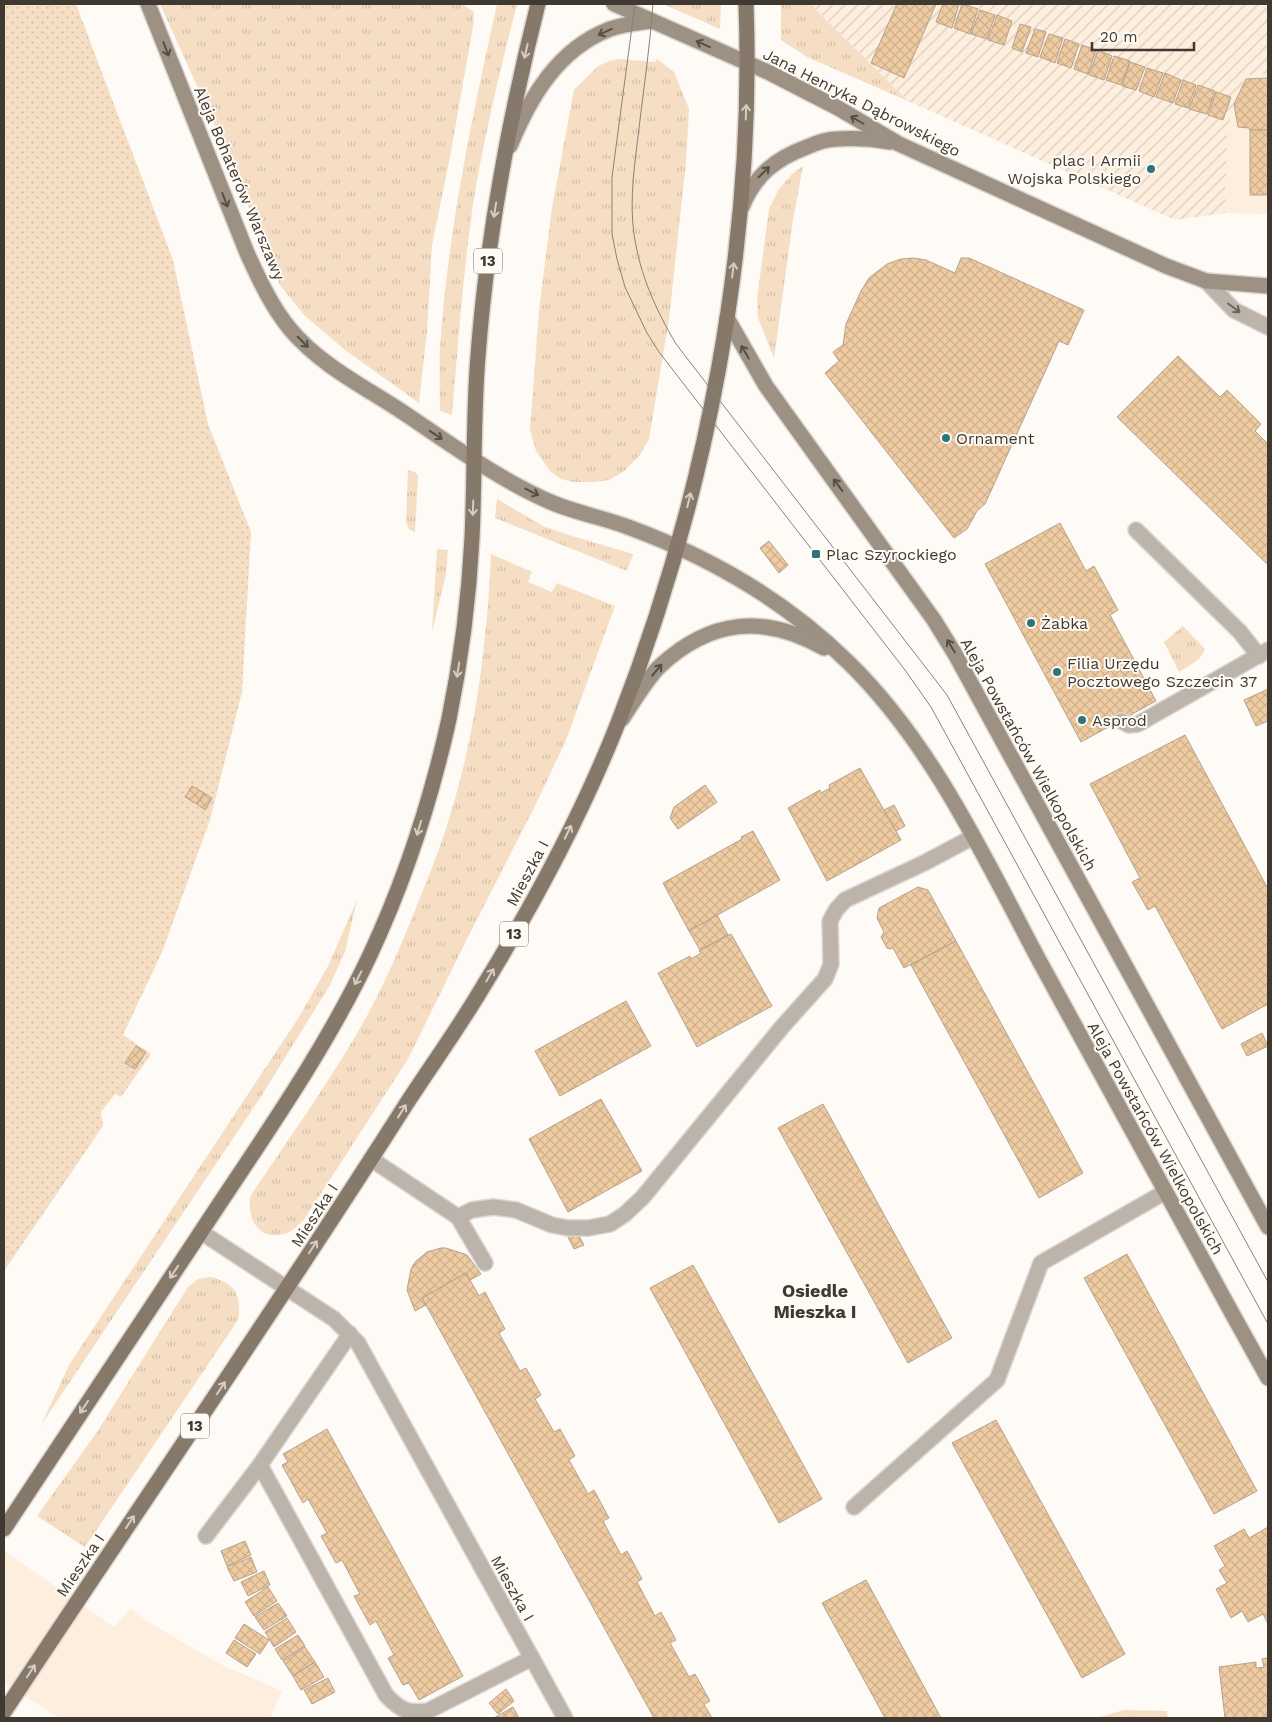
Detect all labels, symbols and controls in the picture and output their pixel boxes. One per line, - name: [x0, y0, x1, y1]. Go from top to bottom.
- scale bar: [1092, 20, 1194, 52]
- one-way arrow: [598, 28, 613, 38]
- text: 20 m: [1100, 28, 1138, 46]
- one-way arrow: [696, 39, 711, 49]
- one-way arrow: [161, 41, 171, 56]
- one-way arrow: [521, 43, 530, 59]
- street label: Jana Henryka Dąbrowskiego: [760, 44, 964, 161]
- street label: Aleja Bohaterów Warszawy: [190, 83, 289, 284]
- one-way arrow: [742, 105, 751, 121]
- one-way arrow: [851, 114, 865, 124]
- place label: plac I Armii Wojska Polskiego: [1008, 151, 1141, 188]
- marker: plac I Armii Wojska Polskiego: [1145, 163, 1157, 175]
- one-way arrow: [758, 166, 771, 178]
- one-way arrow: [221, 192, 230, 207]
- one-way arrow: [490, 202, 500, 218]
- road number: 13: [474, 248, 502, 274]
- one-way arrow: [728, 262, 738, 278]
- one-way arrow: [1227, 303, 1241, 313]
- one-way arrow: [296, 336, 309, 348]
- one-way arrow: [740, 345, 750, 359]
- place label: Ornament: [956, 429, 1035, 448]
- one-way arrow: [428, 430, 442, 440]
- marker: Ornament: [940, 432, 952, 444]
- one-way arrow: [833, 478, 843, 492]
- one-way arrow: [524, 488, 539, 497]
- one-way arrow: [685, 492, 694, 508]
- one-way arrow: [468, 500, 478, 516]
- place label: Plac Szyrockiego: [826, 545, 957, 564]
- marker: Plac Szyrockiego: [810, 548, 822, 560]
- place label: Żabka: [1041, 614, 1088, 633]
- marker: Żabka: [1025, 617, 1037, 629]
- street label: Aleja Powstańców Wielkopolskich: [956, 635, 1101, 874]
- one-way arrow: [945, 640, 955, 654]
- place label: Filia Urzędu Pocztowego Szczecin 37: [1067, 654, 1257, 691]
- one-way arrow: [453, 662, 463, 678]
- one-way arrow: [651, 664, 663, 677]
- marker: Filia Urzędu Pocztowego Szczecin 37: [1051, 666, 1063, 678]
- place label: Asprod: [1092, 711, 1147, 730]
- marker: Asprod: [1076, 714, 1088, 726]
- one-way arrow: [414, 819, 424, 835]
- one-way arrow: [564, 825, 574, 840]
- street label: Mieszka I: [502, 837, 553, 909]
- road number: 13: [500, 922, 528, 946]
- one-way arrow: [485, 967, 495, 982]
- one-way arrow: [353, 970, 362, 985]
- street label: Aleja Powstańców Wielkopolskich: [1083, 1019, 1228, 1258]
- one-way arrow: [397, 1105, 407, 1119]
- street label: Mieszka I: [287, 1180, 342, 1251]
- one-way arrow: [309, 1241, 319, 1255]
- one-way arrow: [169, 1265, 179, 1279]
- district label: Osiedle Mieszka I: [773, 1280, 857, 1322]
- one-way arrow: [216, 1381, 226, 1395]
- one-way arrow: [79, 1400, 89, 1414]
- road number: 13: [181, 1414, 209, 1438]
- one-way arrow: [125, 1515, 135, 1529]
- street label: Mieszka I: [52, 1530, 108, 1600]
- street label: Mieszka I: [487, 1552, 538, 1624]
- one-way arrow: [25, 1664, 36, 1678]

